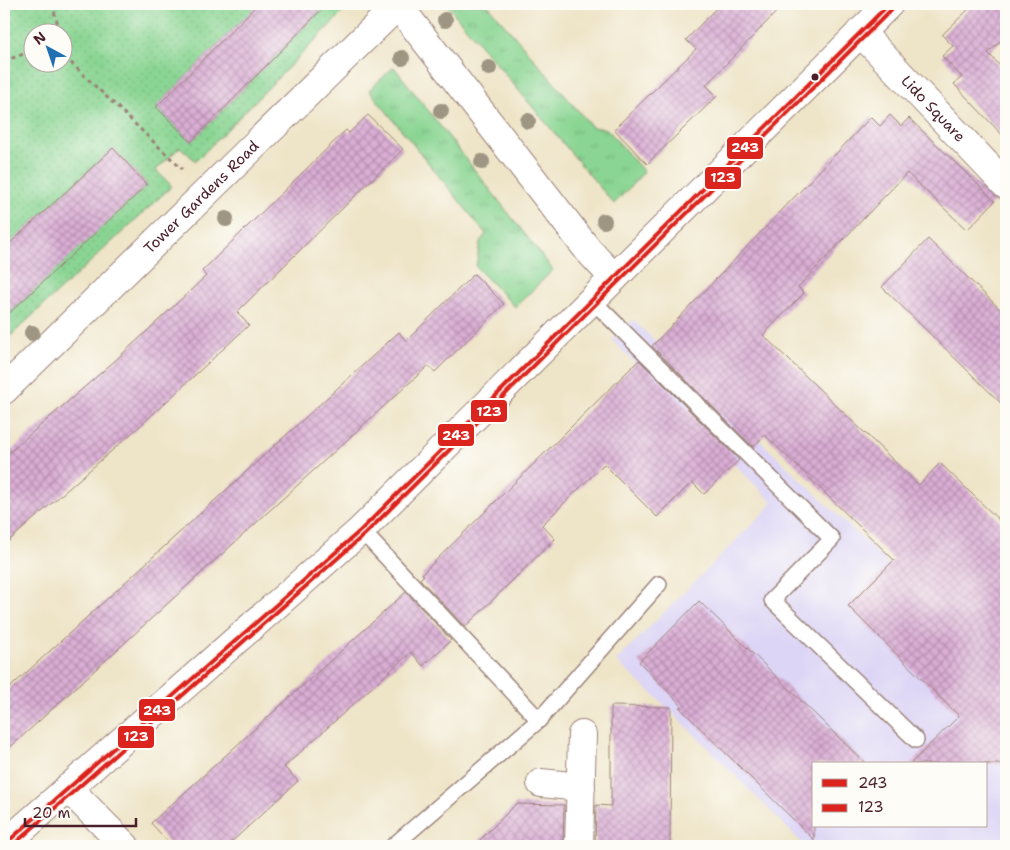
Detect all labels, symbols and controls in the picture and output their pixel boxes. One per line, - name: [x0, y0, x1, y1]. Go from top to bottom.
- north arrow: [22, 22, 72, 72]
- text: N: [30, 28, 50, 49]
- street label: Lido Square: [897, 71, 970, 146]
- unlabelled marker: [810, 72, 820, 82]
- street label: Tower Gardens Road: [139, 136, 264, 258]
- line badge: 243: [726, 136, 764, 160]
- text: 243: [731, 138, 759, 156]
- line badge: 123: [704, 166, 742, 190]
- text: 123: [710, 168, 736, 186]
- line badge: 123: [470, 399, 508, 423]
- text: 123: [476, 402, 502, 420]
- line badge: 243: [437, 423, 475, 447]
- text: 243: [442, 426, 470, 444]
- line badge: 243: [138, 698, 176, 722]
- text: 243: [143, 701, 171, 719]
- line badge: 123: [117, 725, 155, 749]
- text: 123: [123, 727, 149, 745]
- legend: [812, 762, 988, 828]
- text: 243: [858, 773, 888, 793]
- scale bar: [25, 795, 136, 827]
- text: 123: [858, 797, 884, 817]
- text: 20 m: [32, 803, 71, 823]

